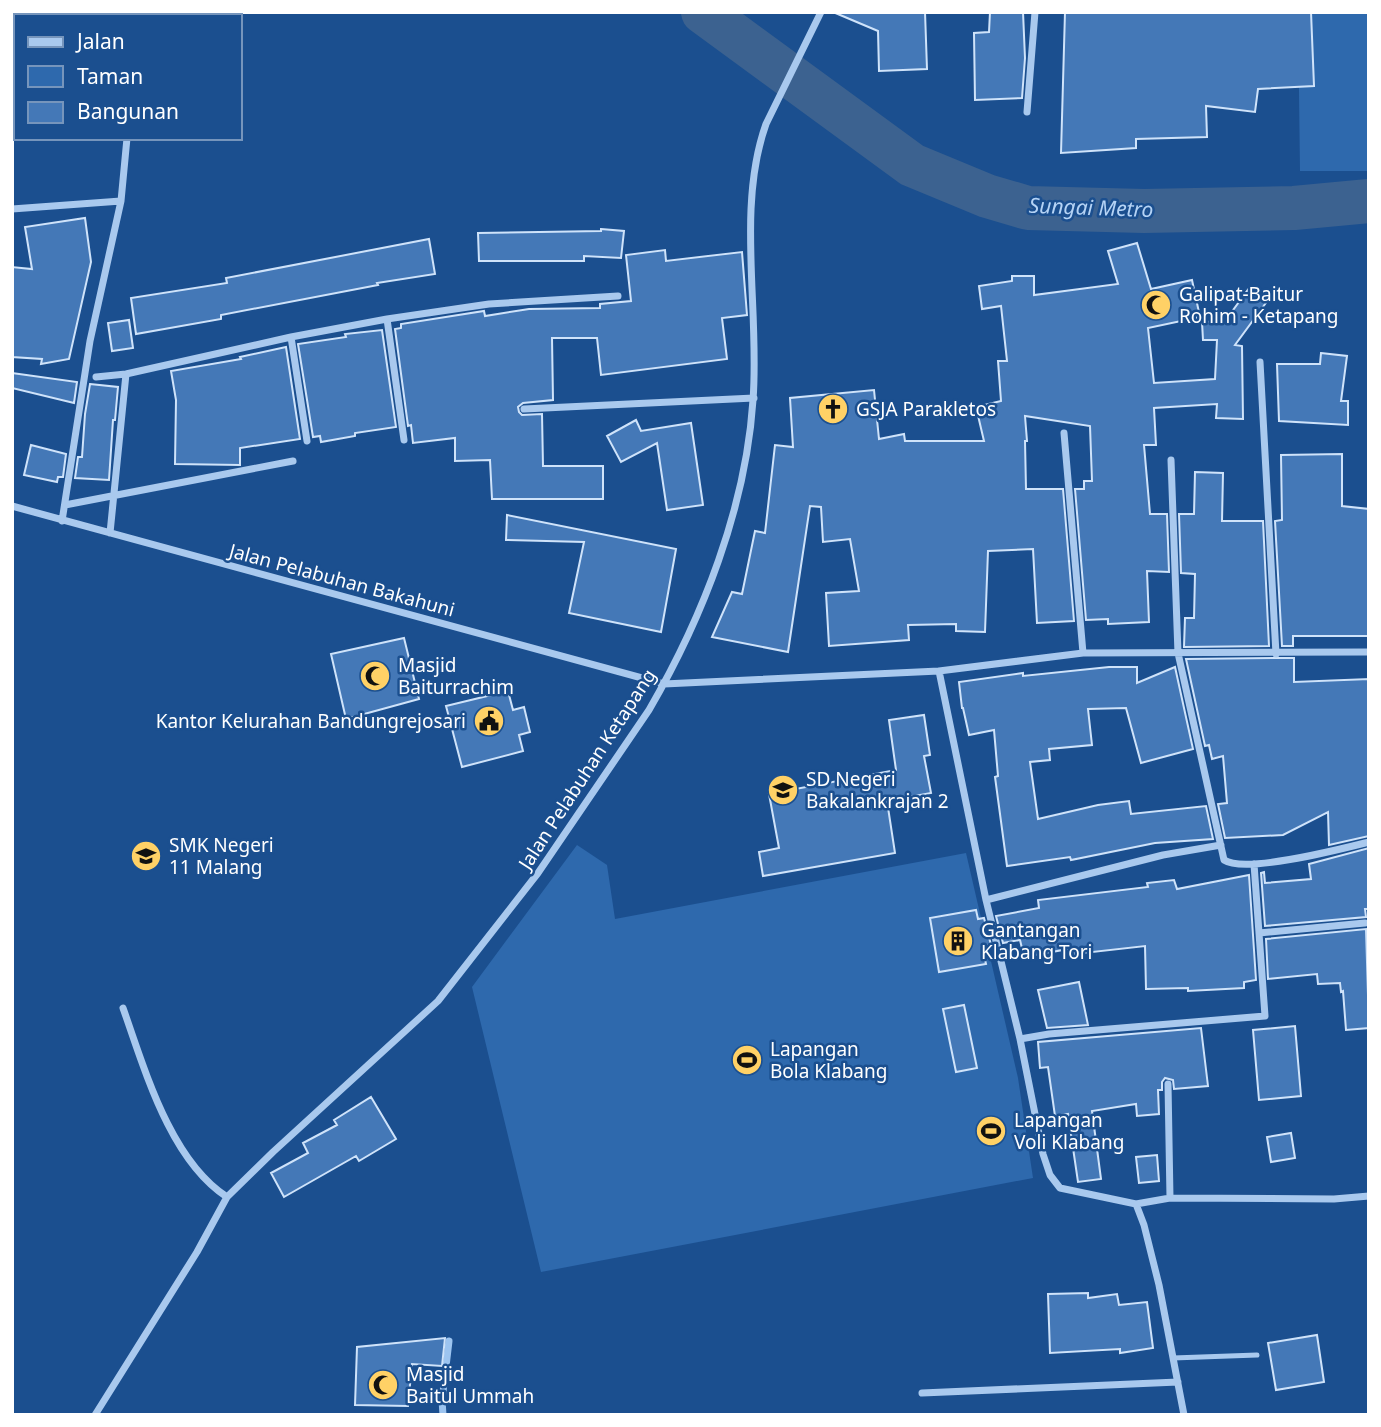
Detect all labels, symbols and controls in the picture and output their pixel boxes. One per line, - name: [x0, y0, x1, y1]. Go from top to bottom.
- legend: [14, 14, 242, 140]
- text: Jalan: [75, 27, 125, 55]
- text: Taman: [77, 62, 143, 90]
- text: Bangunan: [77, 97, 179, 125]
- water label: Sungai Metro: [1028, 191, 1154, 223]
- place label: Galipat-Baitur Rohim - Ketapang: [1179, 281, 1339, 329]
- mosque icon: Galipat-Baitur Rohim - Ketapang: [1139, 288, 1173, 322]
- church icon: GSJA Parakletos: [816, 392, 850, 426]
- place label: GSJA Parakletos: [856, 396, 996, 422]
- street label: Jalan Pelabuhan Bakahuni: [224, 537, 458, 623]
- place label: Masjid Baiturrachim: [398, 652, 514, 700]
- mosque icon: Masjid Baiturrachim: [358, 659, 392, 693]
- street label: Jalan Pelabuhan Ketapang: [511, 664, 662, 876]
- public building icon: Kantor Kelurahan Bandungrejosari: [472, 704, 506, 738]
- place label: Kantor Kelurahan Bandungrejosari: [156, 708, 466, 734]
- place label: SD Negeri Bakalankrajan 2: [806, 766, 949, 814]
- school or university icon: SD Negeri Bakalankrajan 2: [766, 773, 800, 807]
- place label: SMK Negeri 11 Malang: [169, 832, 274, 880]
- school or university icon: SMK Negeri 11 Malang: [129, 839, 163, 873]
- place label: Gantangan Klabang Tori: [981, 917, 1093, 965]
- building icon: Gantangan Klabang Tori: [941, 924, 975, 958]
- place label: Lapangan Bola Klabang: [770, 1036, 887, 1084]
- sports icon: Lapangan Bola Klabang: [730, 1043, 764, 1077]
- place label: Lapangan Voli Klabang: [1014, 1107, 1124, 1155]
- sports icon: Lapangan Voli Klabang: [974, 1114, 1008, 1148]
- place label: Masjid Baitul Ummah: [406, 1361, 534, 1409]
- mosque icon: Masjid Baitul Ummah: [366, 1368, 400, 1402]

